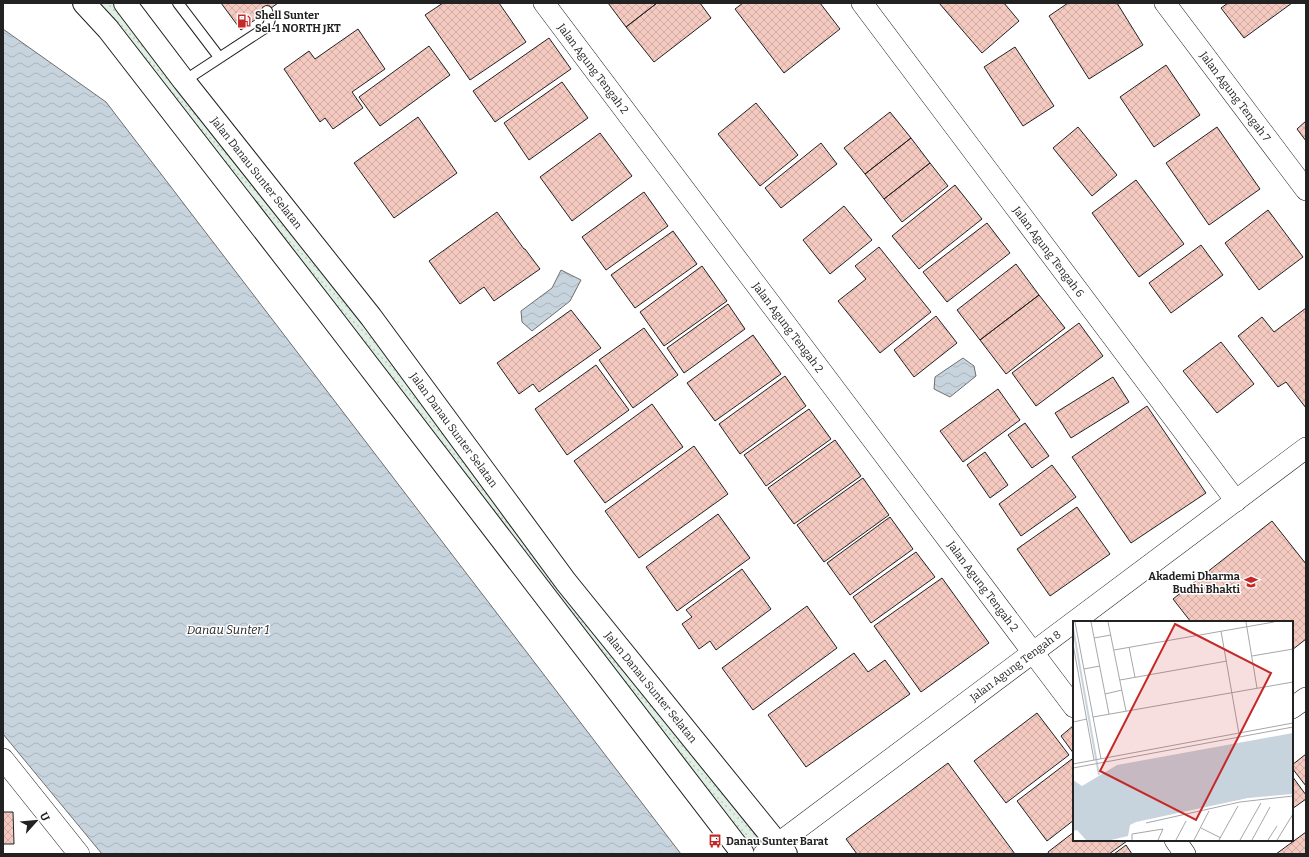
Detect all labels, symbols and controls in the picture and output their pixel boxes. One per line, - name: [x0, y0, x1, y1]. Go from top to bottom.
- place label: Shell Sunter Sel-1 NORTH JKT: [255, 9, 341, 35]
- fuel station icon: Shell Sunter Sel-1 NORTH JKT: [236, 13, 252, 29]
- street label: Jalan Agung Tengah 2: [554, 20, 631, 116]
- street label: Jalan Agung Tengah 7: [1196, 48, 1273, 145]
- street label: Jalan Danau Sunter Selatan: [208, 114, 305, 232]
- street label: Jalan Agung Tengah 6: [1010, 203, 1087, 300]
- street label: Jalan Agung Tengah 2: [749, 279, 826, 375]
- street label: Jalan Danau Sunter Selatan: [407, 369, 500, 490]
- street label: Jalan Agung Tengah 2: [944, 538, 1021, 634]
- place label: Akademi Dharma Budhi Bhakti: [1148, 570, 1241, 596]
- school or university icon: Akademi Dharma Budhi Bhakti: [1243, 574, 1259, 590]
- inset map: [1073, 621, 1293, 841]
- water label: Danau Sunter 1: [187, 623, 270, 637]
- street label: Jalan Danau Sunter Selatan: [601, 628, 699, 745]
- street label: Jalan Agung Tengah 8: [967, 628, 1064, 705]
- north arrow: [16, 801, 56, 841]
- text: U: [37, 810, 52, 823]
- bus stop icon: Danau Sunter Barat: [707, 833, 723, 849]
- place label: Danau Sunter Barat: [726, 835, 829, 848]

